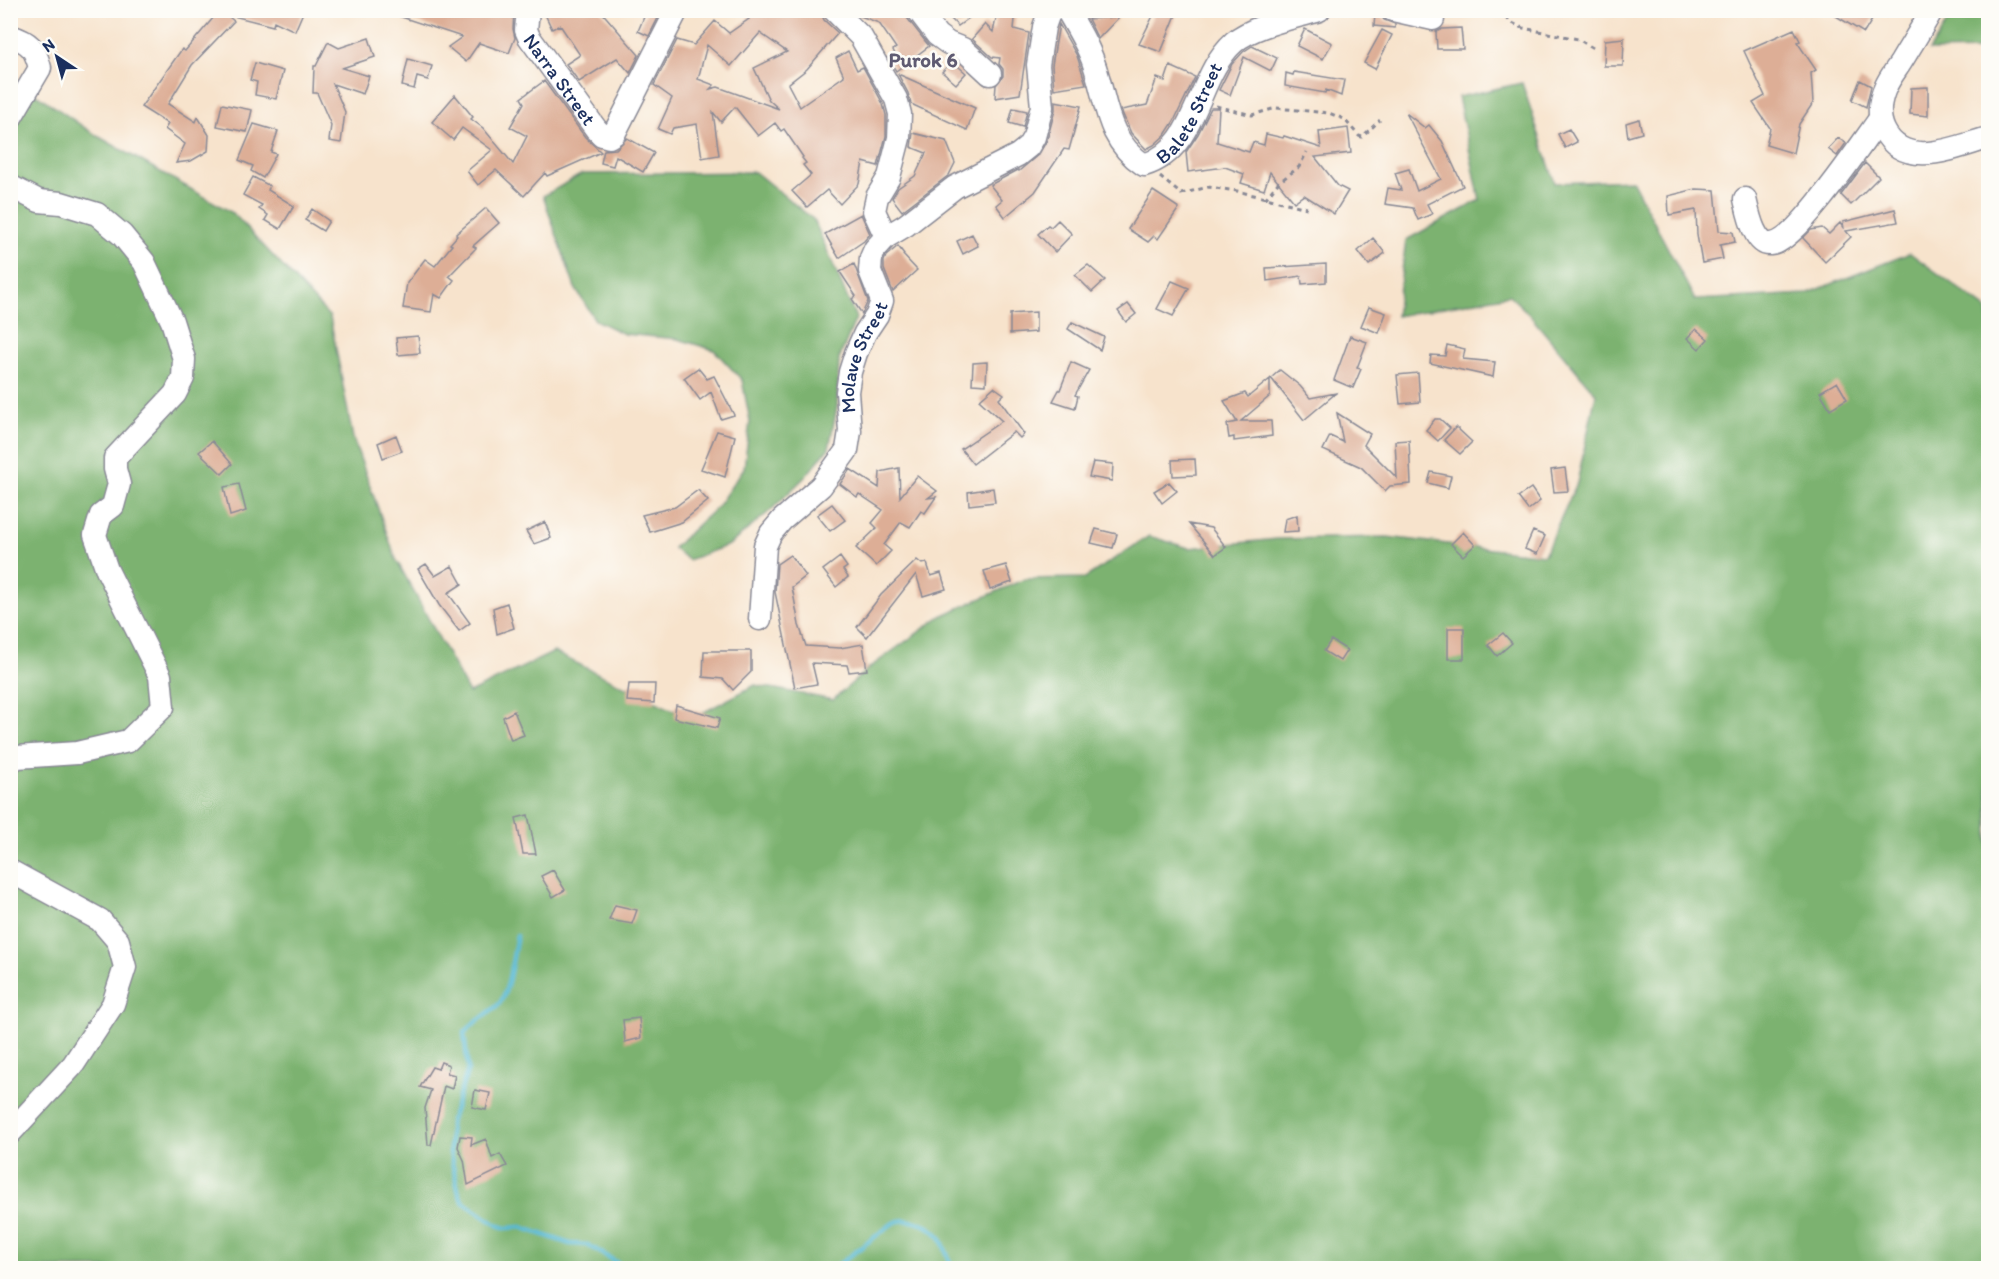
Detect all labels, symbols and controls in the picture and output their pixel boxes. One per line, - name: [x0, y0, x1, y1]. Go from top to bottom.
- north arrow: [27, 27, 87, 87]
- street label: Narra Street: [519, 29, 601, 130]
- text: N: [39, 34, 58, 56]
- district label: Purok 6: [888, 47, 958, 72]
- street label: Balete Street: [1151, 58, 1227, 169]
- street label: Molave Street: [835, 298, 893, 414]

